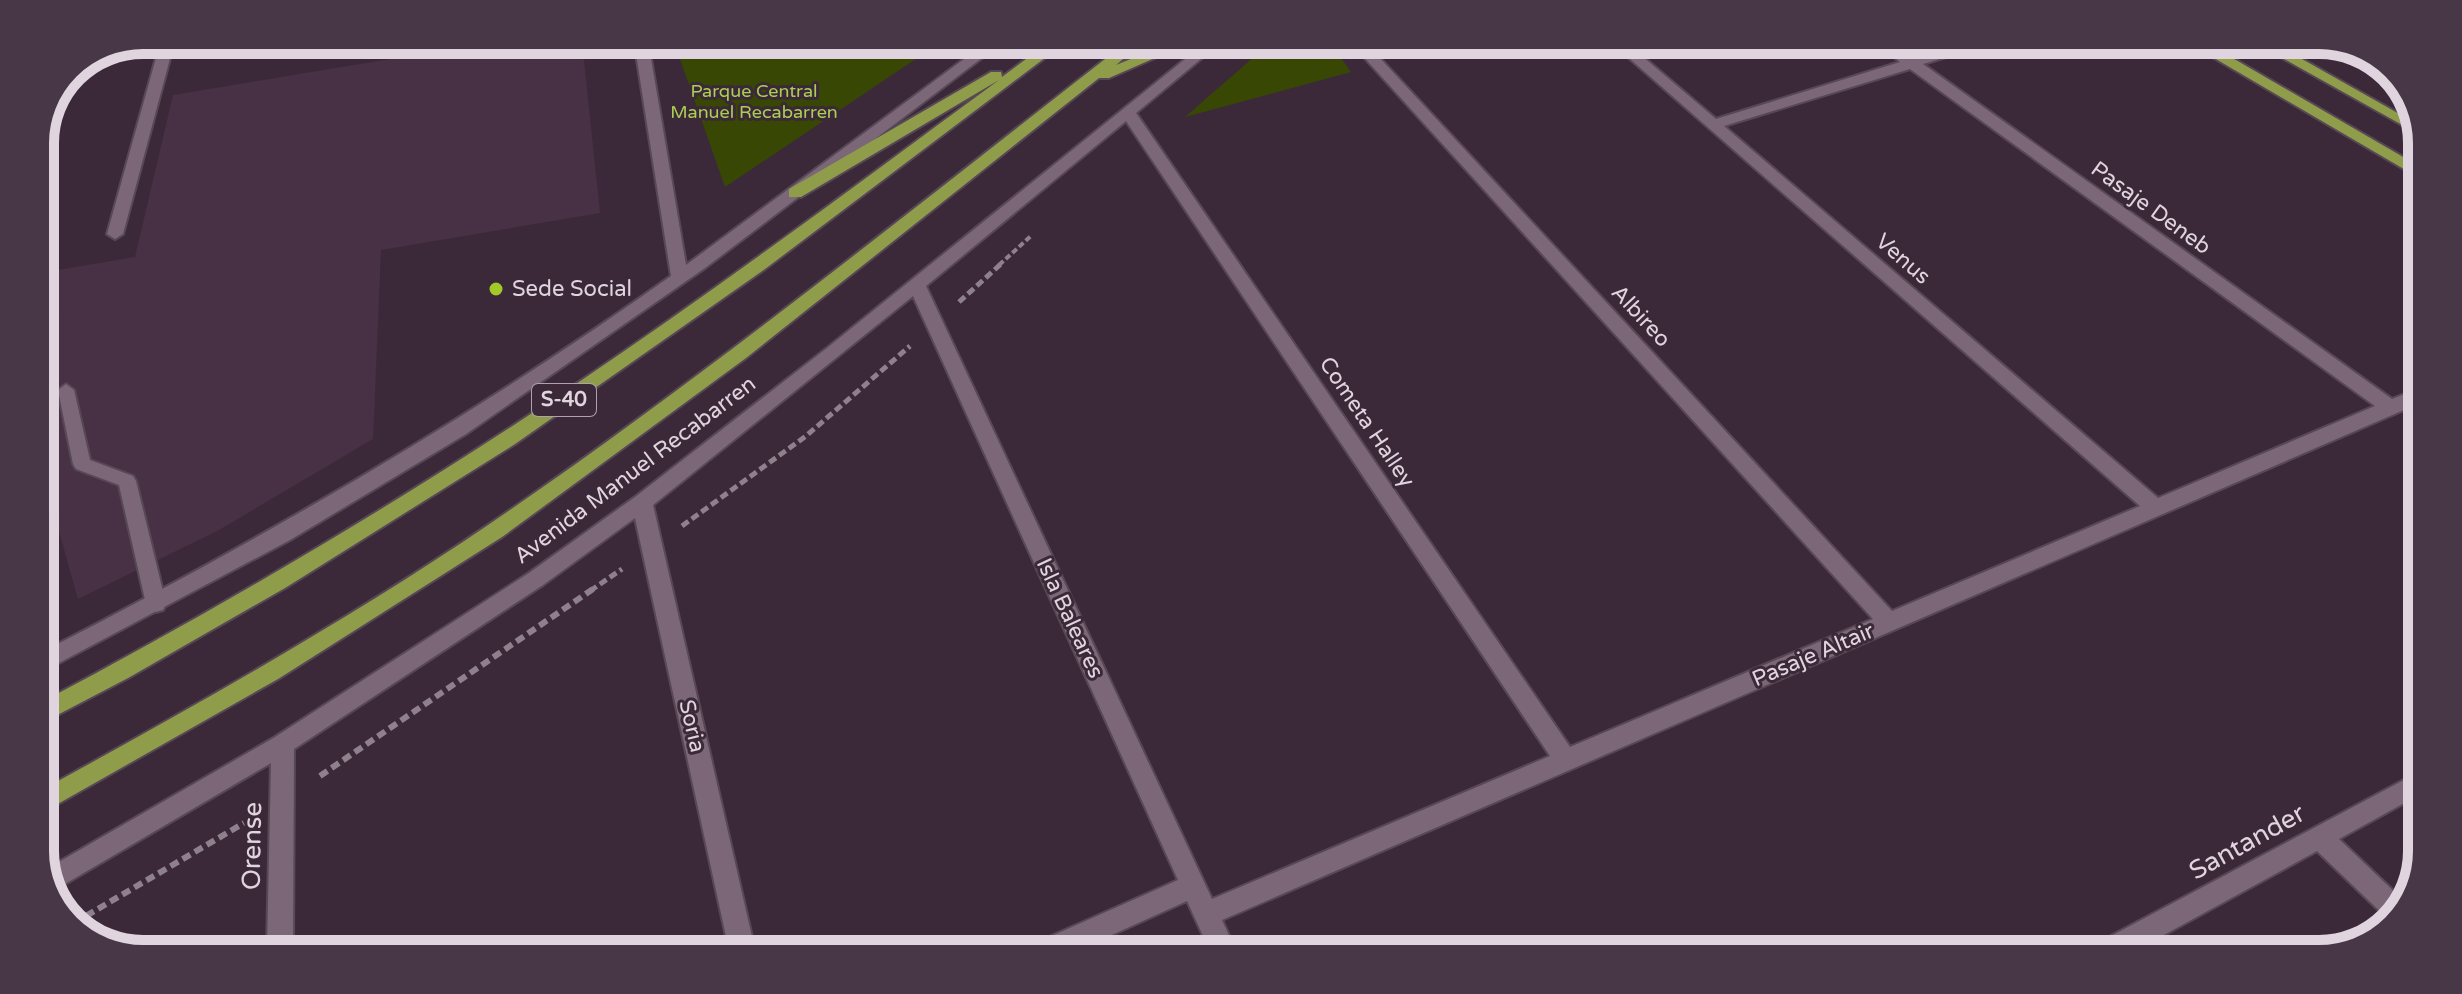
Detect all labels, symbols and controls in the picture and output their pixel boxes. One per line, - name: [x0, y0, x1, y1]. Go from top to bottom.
- park label: Parque Central Manuel Recabarren: [670, 80, 838, 123]
- street label: Pasaje Deneb: [2086, 156, 2216, 260]
- street label: Venus: [1870, 228, 1936, 290]
- place label: Sede Social: [512, 276, 632, 302]
- marker: Sede Social: [487, 280, 505, 298]
- street label: Albireo: [1606, 280, 1676, 352]
- street label: Cometa Halley: [1314, 352, 1420, 492]
- street label: Avenida Manuel Recabarren: [509, 371, 761, 569]
- road number: S-40: [532, 384, 596, 416]
- street label: Isla Baleares: [1031, 554, 1109, 682]
- street label: Pasaje Altair: [1748, 617, 1878, 692]
- street label: Soria: [673, 697, 711, 755]
- street label: Santander: [2184, 797, 2310, 886]
- street label: Orense: [236, 802, 268, 890]

